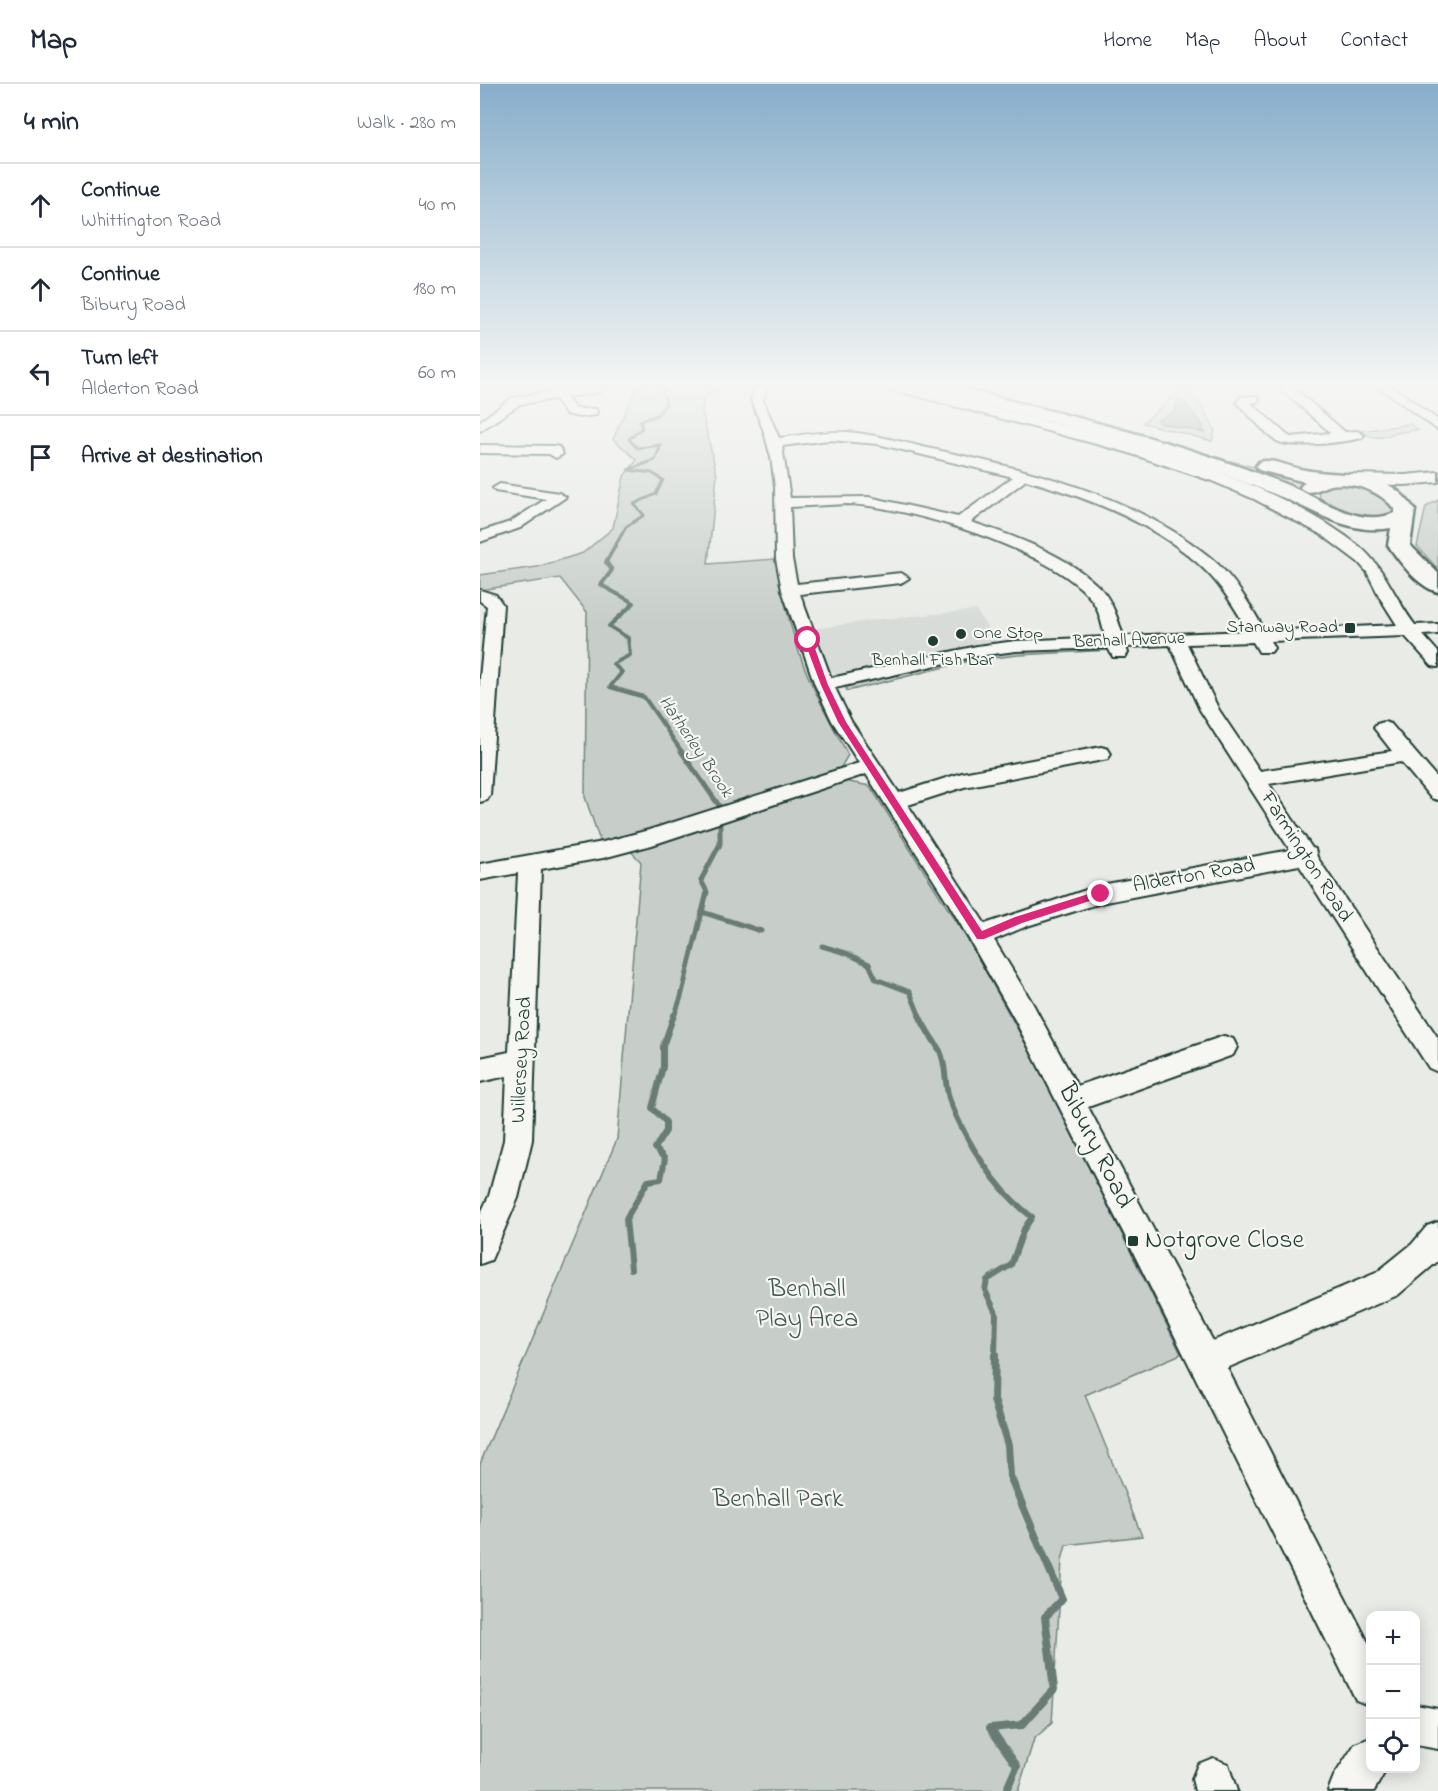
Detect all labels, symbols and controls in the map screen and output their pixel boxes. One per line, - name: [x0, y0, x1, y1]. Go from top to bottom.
- text: Map: [30, 21, 77, 62]
- text: Home: [1103, 26, 1152, 56]
- text: Map: [1185, 26, 1220, 56]
- text: About: [1253, 26, 1307, 56]
- text: Contact: [1340, 26, 1408, 56]
- text: 4 min: [24, 104, 79, 142]
- text: Walk · 280 m: [357, 109, 456, 138]
- text: Continue: [81, 175, 160, 207]
- icon: ahead: [24, 189, 57, 222]
- text: 40 m: [419, 191, 456, 220]
- text: Whittington Road: [81, 207, 221, 236]
- text: Continue: [81, 259, 160, 291]
- icon: ahead: [24, 273, 57, 306]
- text: 180 m: [413, 275, 456, 304]
- text: Bibury Road: [81, 291, 186, 320]
- text: Turn left: [81, 343, 158, 375]
- icon: left: [24, 357, 57, 390]
- text: 60 m: [418, 359, 456, 388]
- text: Alderton Road: [81, 375, 199, 404]
- icon: arrive: [24, 441, 57, 474]
- text: Arrive at destination: [81, 441, 263, 473]
- place label: Stanway Road: [1227, 615, 1338, 641]
- place label: One Stop: [973, 621, 1043, 647]
- marker: Stanway Road: [1343, 621, 1357, 635]
- route start: [794, 626, 820, 652]
- street label: Benhall Avenue: [1072, 626, 1186, 656]
- marker: One Stop: [954, 627, 968, 641]
- marker: Benhall Fish Bar: [926, 634, 940, 648]
- place label: Benhall Fish Bar: [871, 648, 995, 674]
- water label: Hatherley Brook: [651, 691, 739, 804]
- street label: Farmington Road: [1250, 785, 1360, 930]
- street label: Alderton Road: [1131, 850, 1258, 901]
- route end: [1087, 880, 1113, 906]
- street label: Willersey Road: [504, 996, 542, 1124]
- street label: Bibury Road: [1047, 1076, 1143, 1216]
- place label: Notgrove Close: [1145, 1222, 1304, 1260]
- marker: Notgrove Close: [1126, 1234, 1140, 1248]
- park label: Benhall Play Area: [756, 1271, 858, 1339]
- park label: Benhall Park: [712, 1481, 844, 1519]
- map controls: [1366, 1611, 1420, 1773]
- button: +: [1366, 1611, 1420, 1665]
- button: −: [1366, 1665, 1420, 1719]
- button: locate: [1366, 1719, 1420, 1773]

